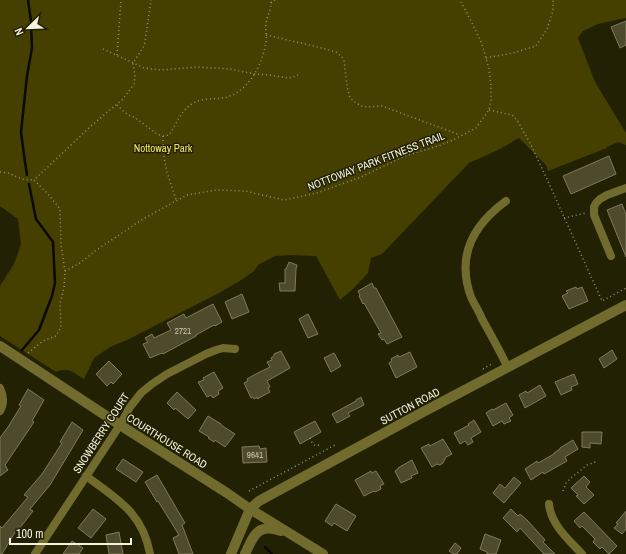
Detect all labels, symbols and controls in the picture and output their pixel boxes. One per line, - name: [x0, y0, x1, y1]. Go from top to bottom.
- north arrow: [8, 8, 48, 48]
- text: N: [11, 26, 27, 38]
- street label: NOTTOWAY PARK FITNESS TRAIL: [305, 128, 447, 194]
- park label: Nottoway Park: [134, 141, 193, 155]
- house number: 2721: [175, 325, 191, 337]
- street label: SUTTON ROAD: [378, 384, 442, 428]
- street label: SNOWBERRY COURT: [70, 390, 133, 476]
- street label: COURTHOUSE ROAD: [124, 411, 210, 471]
- house number: 9641: [247, 449, 263, 461]
- scale bar: [10, 520, 131, 546]
- text: 100 m: [16, 526, 43, 542]

